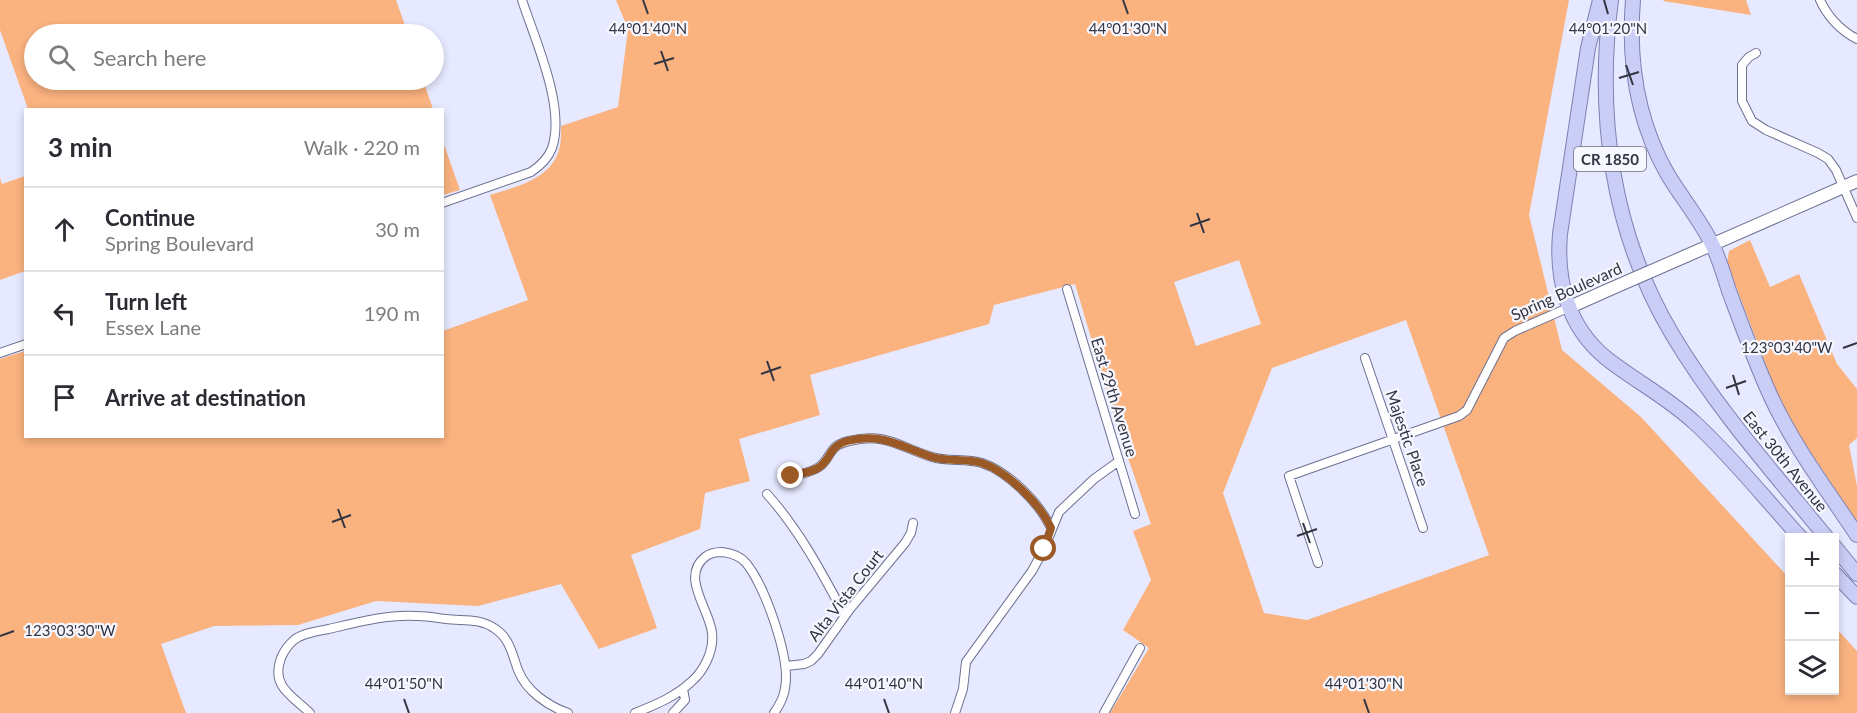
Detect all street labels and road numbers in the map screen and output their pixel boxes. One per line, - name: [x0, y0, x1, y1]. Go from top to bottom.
- road number: CR 1850: [1574, 147, 1646, 171]
- street label: Spring Boulevard: [1508, 258, 1624, 324]
- street label: East 29th Avenue: [1088, 335, 1142, 459]
- street label: Majestic Place: [1383, 387, 1433, 489]
- street label: East 30th Avenue: [1740, 407, 1832, 515]
- street label: Alta Vista Court: [803, 545, 887, 645]

